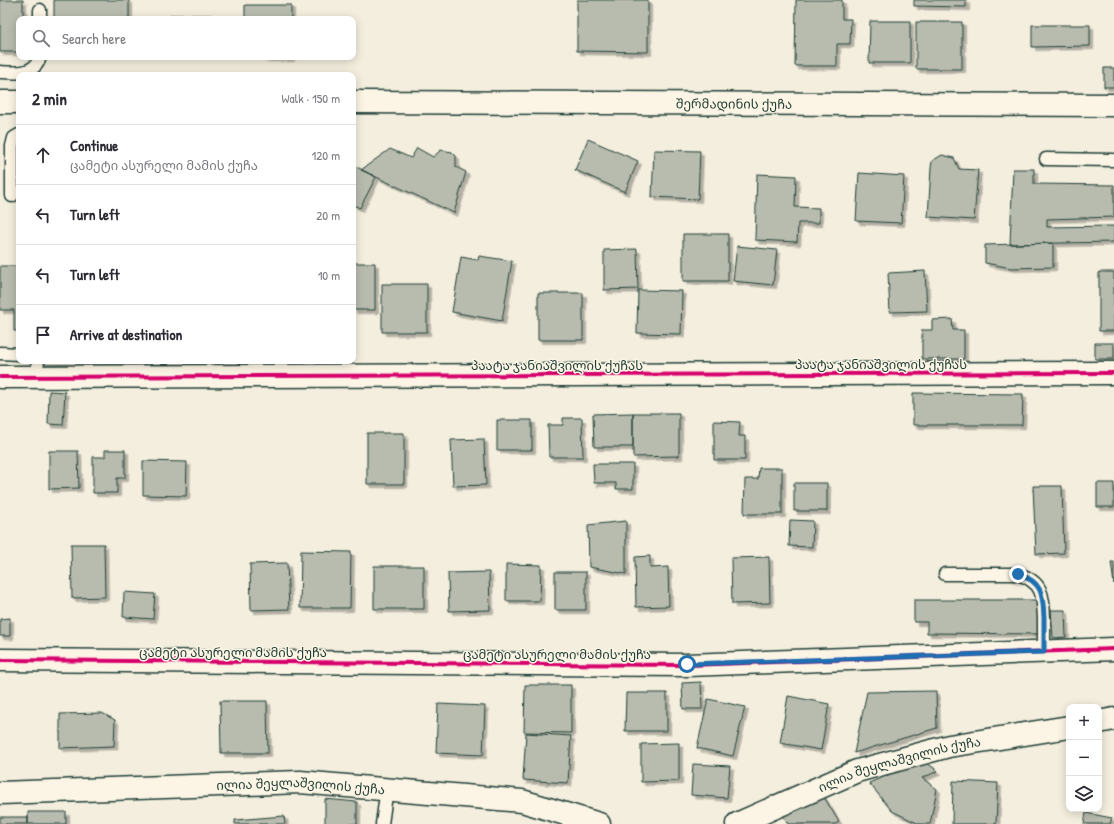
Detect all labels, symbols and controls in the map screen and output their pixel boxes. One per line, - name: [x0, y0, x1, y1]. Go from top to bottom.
- search box: [16, 16, 356, 60]
- icon: search: [30, 27, 52, 49]
- text: Search here: [62, 28, 126, 49]
- text: 2 min: [32, 87, 67, 110]
- text: Walk · 150 m: [282, 89, 340, 107]
- street label: შერმადინის ქუჩა: [676, 94, 792, 113]
- text: Continue: [70, 135, 118, 156]
- icon: ahead: [32, 144, 54, 166]
- text: 120 m: [312, 146, 340, 164]
- text: ცამეტი ასურელი მამის ქუჩა: [70, 156, 258, 174]
- icon: left: [32, 204, 54, 226]
- text: Turn left: [70, 204, 120, 225]
- text: 20 m: [316, 206, 340, 224]
- icon: left: [32, 264, 54, 286]
- text: Turn left: [70, 264, 120, 285]
- text: 10 m: [318, 266, 340, 284]
- icon: arrive: [32, 324, 54, 346]
- text: Arrive at destination: [70, 324, 182, 345]
- street label: პაატა ჯანიაშვილის ქუჩას: [795, 355, 967, 373]
- street label: პაატა ჯანიაშვილის ქუჩას: [471, 356, 643, 374]
- route end: [1009, 565, 1027, 583]
- street label: ცამეტი ასურელი მამის ქუჩა: [139, 643, 327, 661]
- street label: ცამეტი ასურელი მამის ქუჩა: [463, 645, 651, 663]
- route start: [678, 655, 696, 673]
- map controls: [1066, 704, 1102, 812]
- button: +: [1066, 704, 1102, 740]
- street label: ილია შეყლაშვილის ქუჩა: [815, 732, 982, 796]
- button: −: [1066, 740, 1102, 776]
- street label: ილია შეყლაშვილის ქუჩა: [216, 773, 386, 798]
- button: layers: [1066, 776, 1102, 812]

